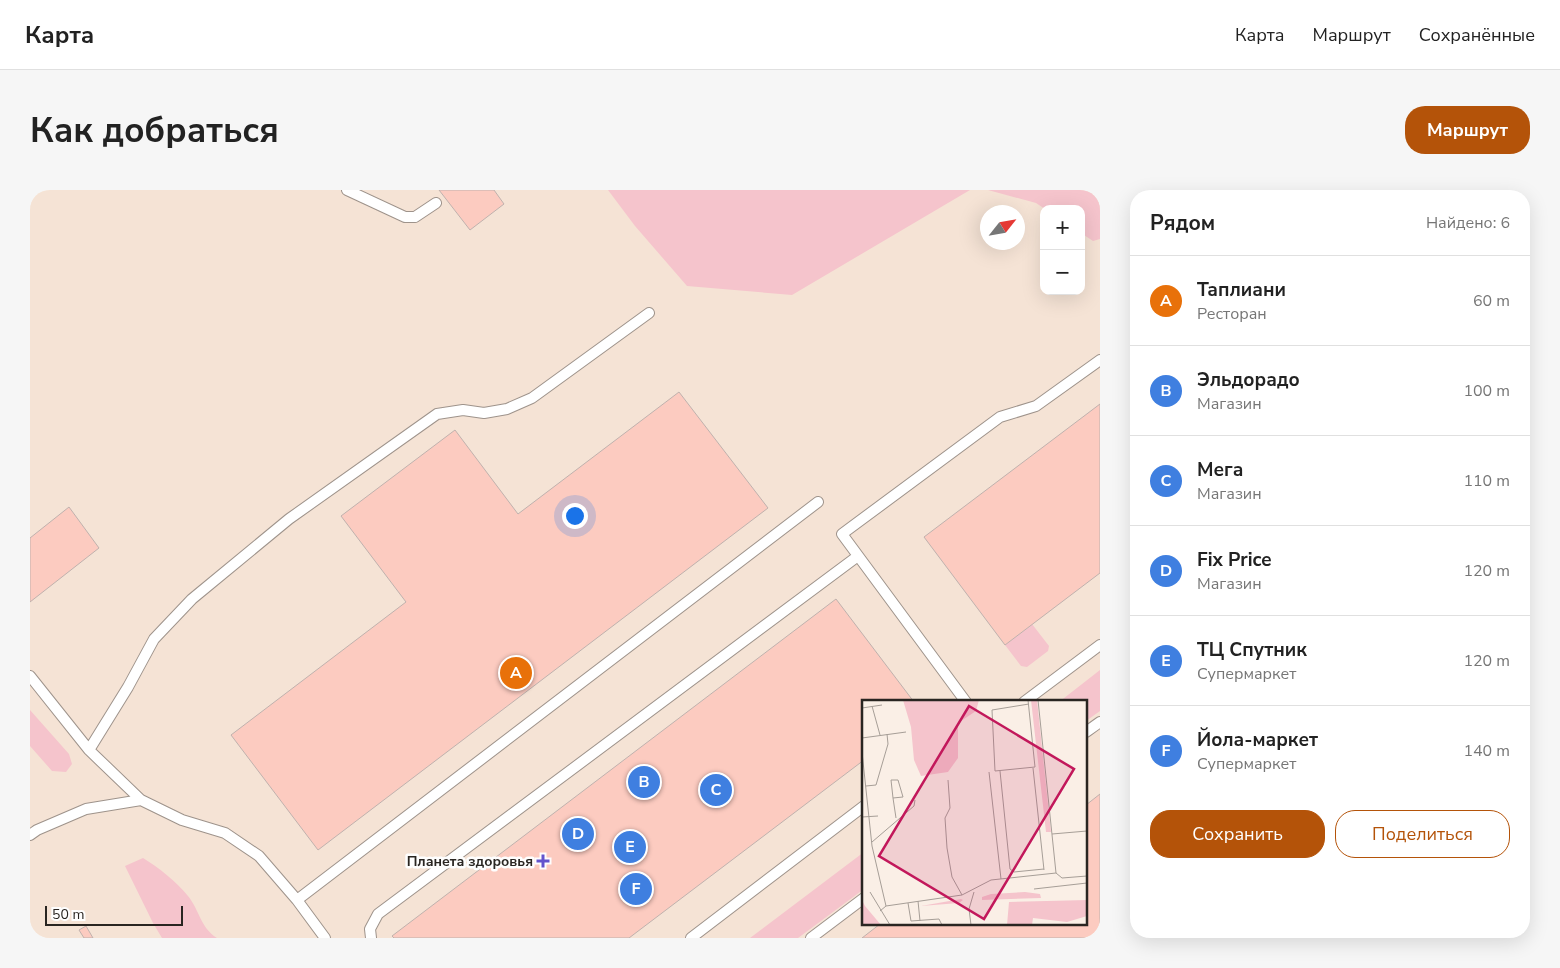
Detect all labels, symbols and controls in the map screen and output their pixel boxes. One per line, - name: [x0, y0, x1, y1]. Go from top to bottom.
- text: Карта: [25, 19, 94, 51]
- text: Карта: [1235, 23, 1285, 47]
- text: Маршрут: [1313, 23, 1391, 47]
- text: Сохранённые: [1419, 23, 1535, 47]
- button: Маршрут: [1405, 106, 1530, 154]
- text: Как добраться: [30, 107, 279, 154]
- north arrow: [980, 205, 1025, 250]
- map controls: [1040, 205, 1085, 295]
- button: +: [1040, 205, 1085, 250]
- text: Рядом: [1150, 209, 1215, 237]
- text: Найдено: 6: [1426, 212, 1510, 234]
- button: −: [1040, 250, 1085, 295]
- text: Таплиани: [1197, 277, 1286, 303]
- text: A: [1160, 290, 1172, 312]
- text: 60 m: [1473, 290, 1510, 312]
- text: Ресторан: [1197, 303, 1267, 325]
- text: Эльдорадо: [1197, 367, 1300, 393]
- text: B: [1160, 380, 1172, 402]
- text: 100 m: [1463, 380, 1510, 402]
- text: Магазин: [1197, 393, 1262, 415]
- text: Мега: [1197, 457, 1243, 483]
- text: C: [1161, 470, 1171, 492]
- text: 110 m: [1463, 470, 1510, 492]
- text: Магазин: [1197, 483, 1262, 505]
- your location: [562, 503, 588, 529]
- text: Fix Price: [1197, 547, 1272, 573]
- text: D: [1160, 560, 1172, 582]
- text: 120 m: [1463, 560, 1510, 582]
- text: Магазин: [1197, 573, 1262, 595]
- text: ТЦ Спутник: [1197, 637, 1307, 663]
- text: E: [1161, 650, 1171, 672]
- text: 120 m: [1463, 650, 1510, 672]
- pin: A: [500, 654, 532, 692]
- text: Супермаркет: [1197, 663, 1296, 685]
- inset map: [862, 700, 1088, 926]
- text: Йола-маркет: [1197, 727, 1318, 753]
- text: F: [1162, 740, 1171, 762]
- text: 140 m: [1463, 740, 1510, 762]
- text: Супермаркет: [1197, 753, 1296, 775]
- pin: B: [628, 763, 660, 801]
- pin: C: [700, 771, 732, 809]
- button: Сохранить: [1150, 810, 1325, 858]
- button: Поделиться: [1335, 810, 1510, 858]
- pin: D: [562, 815, 594, 853]
- pin: E: [614, 828, 646, 866]
- place label: Планета здоровья: [407, 852, 533, 871]
- marker: Планета здоровья: [537, 855, 549, 867]
- pin: F: [620, 870, 652, 908]
- scale bar: [45, 903, 182, 926]
- text: 50 m: [52, 905, 84, 924]

